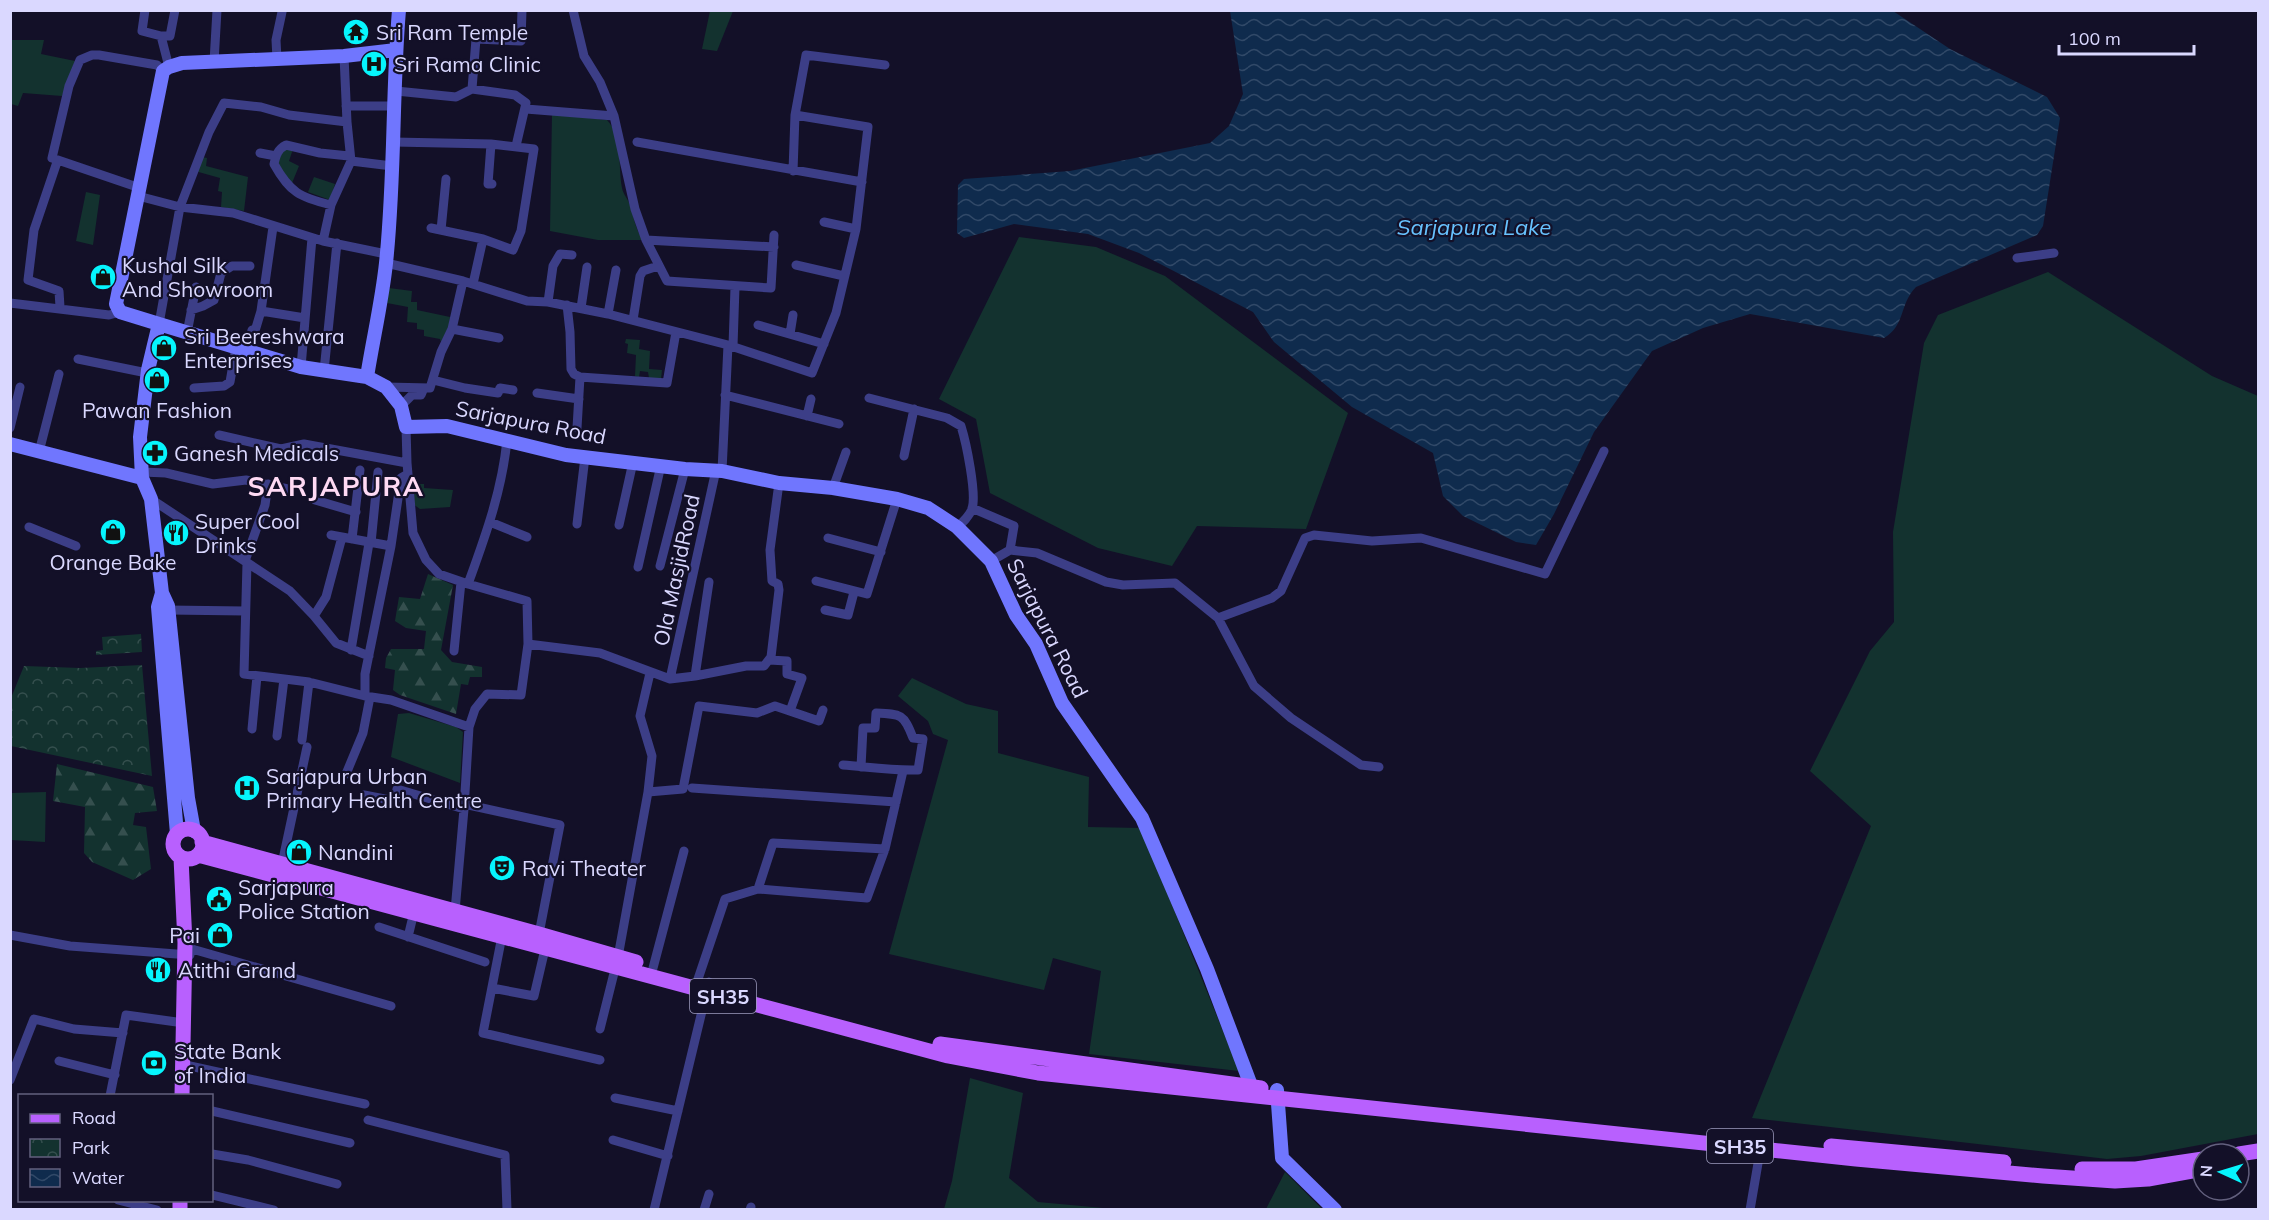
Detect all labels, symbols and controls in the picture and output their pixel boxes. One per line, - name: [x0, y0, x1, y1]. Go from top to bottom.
- temple icon: Sri Ram Temple: [341, 17, 371, 47]
- scale bar: [2059, 18, 2194, 56]
- place label: Sri Ram Temple: [376, 19, 528, 45]
- text: 100 m: [2068, 27, 2121, 50]
- hospital icon: Sri Rama Clinic: [359, 49, 389, 79]
- place label: Sri Rama Clinic: [394, 51, 541, 77]
- water label: Sarjapura Lake: [1397, 213, 1551, 241]
- place label: Kushal Silk And Showroom: [122, 252, 273, 302]
- shop icon: Kushal Silk And Showroom: [88, 262, 118, 292]
- place label: Sri Beereshwara Enterprises: [184, 323, 345, 373]
- shop icon: Sri Beereshwara Enterprises: [149, 333, 179, 363]
- shop icon: Pawan Fashion: [142, 365, 172, 395]
- street label: Sarjapura Road: [454, 395, 608, 449]
- place label: Pawan Fashion: [82, 397, 232, 423]
- pharmacy icon: Ganesh Medicals: [140, 438, 170, 468]
- place label: Ganesh Medicals: [174, 440, 339, 466]
- district label: SARJAPURA: [248, 469, 424, 503]
- street label: Ola MasjidRoad: [647, 492, 705, 648]
- place label: Super Cool Drinks: [195, 508, 300, 558]
- shop icon: Orange Bake: [98, 517, 128, 547]
- restaurant icon: Super Cool Drinks: [161, 518, 191, 548]
- place label: Orange Bake: [49, 549, 177, 575]
- street label: Sarjapura Road: [1002, 554, 1094, 702]
- place label: Sarjapura Urban Primary Health Centre: [266, 763, 482, 813]
- hospital icon: Sarjapura Urban Primary Health Centre: [232, 773, 262, 803]
- shop icon: Nandini: [284, 837, 314, 867]
- place label: Nandini: [318, 839, 394, 865]
- theatre icon: Ravi Theater: [487, 853, 517, 883]
- place label: Ravi Theater: [522, 855, 646, 881]
- place label: Sarjapura Police Station: [238, 874, 370, 924]
- public building icon: Sarjapura Police Station: [204, 884, 234, 914]
- shop icon: Pai: [205, 920, 235, 950]
- place label: Pai: [169, 922, 200, 948]
- restaurant icon: Atithi Grand: [143, 955, 173, 985]
- place label: Atithi Grand: [178, 957, 296, 983]
- road number: SH35: [690, 979, 756, 1013]
- place label: State Bank of India: [174, 1038, 281, 1088]
- bank icon: State Bank of India: [139, 1048, 169, 1078]
- legend: [18, 1094, 213, 1202]
- text: Road: [72, 1106, 116, 1129]
- road number: SH35: [1707, 1129, 1773, 1163]
- text: Park: [72, 1136, 111, 1159]
- north arrow: [2191, 1142, 2251, 1202]
- text: N: [2196, 1164, 2216, 1178]
- text: Water: [72, 1166, 125, 1189]

